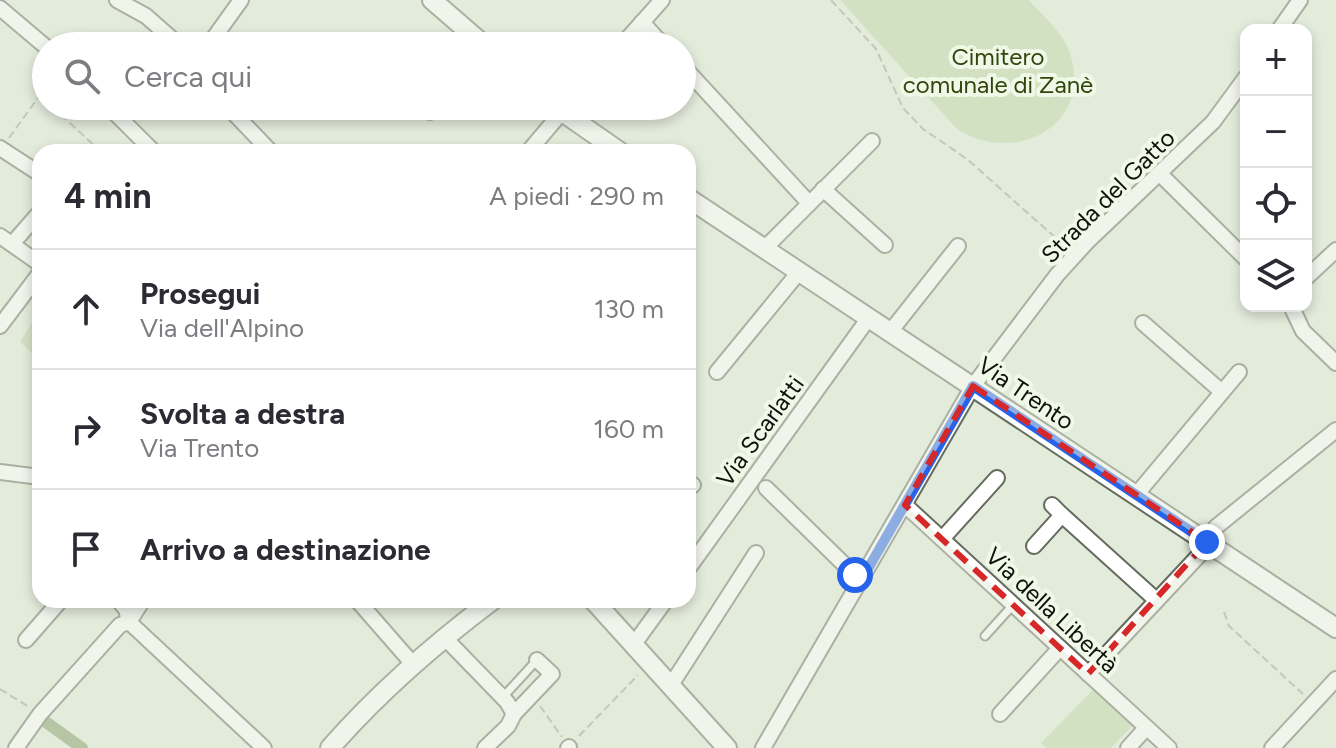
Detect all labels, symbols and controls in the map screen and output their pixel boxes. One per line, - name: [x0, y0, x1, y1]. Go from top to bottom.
- map controls: [1240, 24, 1312, 312]
- button: +: [1240, 24, 1312, 96]
- search box: [32, 32, 696, 120]
- park label: Cimitero comunale di Zanè: [903, 42, 1093, 99]
- icon: search: [60, 54, 104, 98]
- text: Cerca qui: [124, 58, 252, 95]
- button: −: [1240, 96, 1312, 168]
- street label: Strada del Gatto: [1035, 123, 1181, 269]
- button: locate: [1240, 168, 1312, 240]
- text: 4 min: [64, 176, 151, 217]
- text: A piedi · 290 m: [489, 180, 664, 212]
- button: layers: [1240, 240, 1312, 312]
- text: Prosegui: [140, 275, 260, 312]
- icon: ahead: [64, 287, 108, 331]
- text: 130 m: [594, 293, 664, 325]
- text: Via dell'Alpino: [140, 312, 304, 344]
- street label: Via Trento: [972, 350, 1080, 436]
- street label: Via Scarlatti: [710, 370, 810, 492]
- text: Svolta a destra: [140, 395, 345, 432]
- icon: right: [64, 407, 108, 451]
- text: 160 m: [593, 413, 664, 445]
- text: Via Trento: [140, 432, 259, 464]
- route end: [1189, 524, 1225, 560]
- icon: arrive: [64, 527, 108, 571]
- text: Arrivo a destinazione: [140, 531, 431, 568]
- street label: Via della Libertà: [980, 541, 1124, 679]
- route start: [837, 557, 873, 593]

